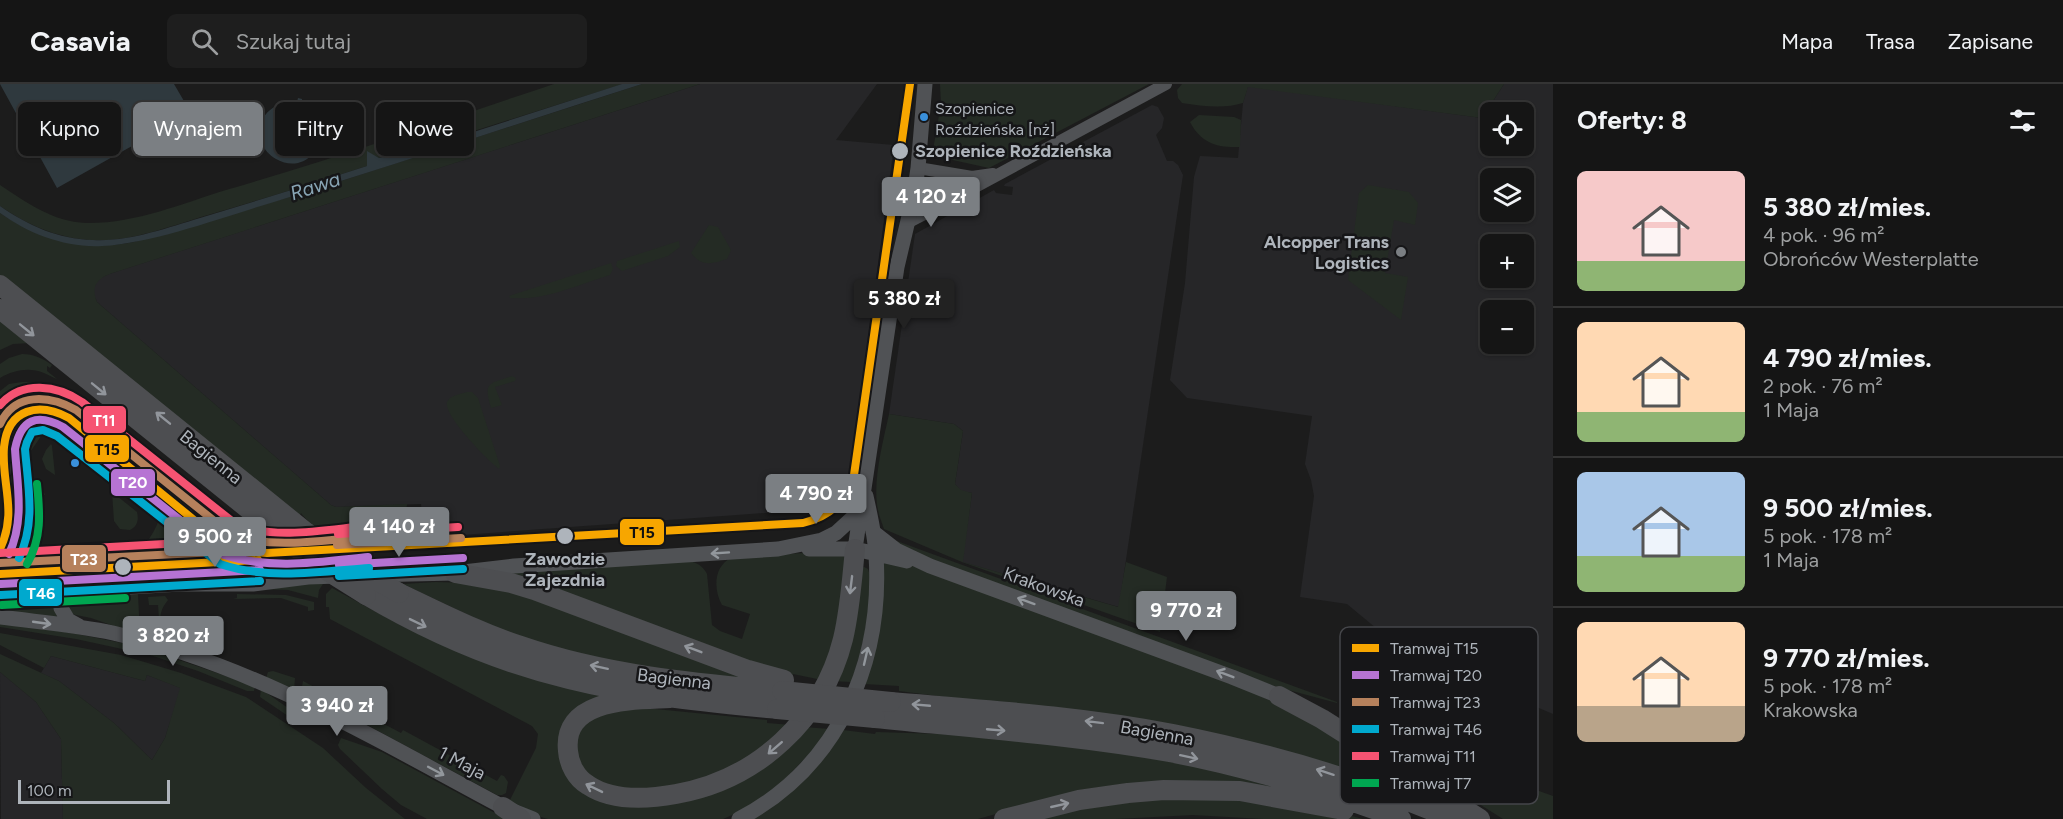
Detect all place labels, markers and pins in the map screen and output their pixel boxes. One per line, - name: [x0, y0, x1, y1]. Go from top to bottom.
- place label: Szopienice Roździeńska [nż]: [935, 99, 1055, 139]
- marker: Szopienice Roździeńska [nż]: [918, 111, 930, 123]
- place label: Szopienice Roździeńska: [915, 140, 1112, 162]
- marker: Szopienice Roździeńska: [890, 141, 910, 161]
- pin: 4 120 zł: [869, 177, 993, 228]
- place label: Alcopper Trans Logistics: [1264, 231, 1390, 274]
- marker: Alcopper Trans Logistics: [1394, 245, 1408, 259]
- pin: 5 380 zł: [842, 279, 966, 330]
- unlabelled marker: [69, 457, 81, 469]
- pin: 4 790 zł: [754, 474, 878, 525]
- pin: 4 140 zł: [337, 507, 461, 558]
- pin: 9 500 zł: [153, 517, 277, 568]
- marker: Zawodzie Zajezdnia: [555, 526, 575, 546]
- place label: Zawodzie Zajezdnia: [525, 548, 605, 591]
- unlabelled marker: [113, 557, 133, 577]
- pin: 9 770 zł: [1124, 591, 1248, 642]
- pin: 3 820 zł: [111, 616, 235, 667]
- pin: 3 940 zł: [275, 686, 399, 737]

